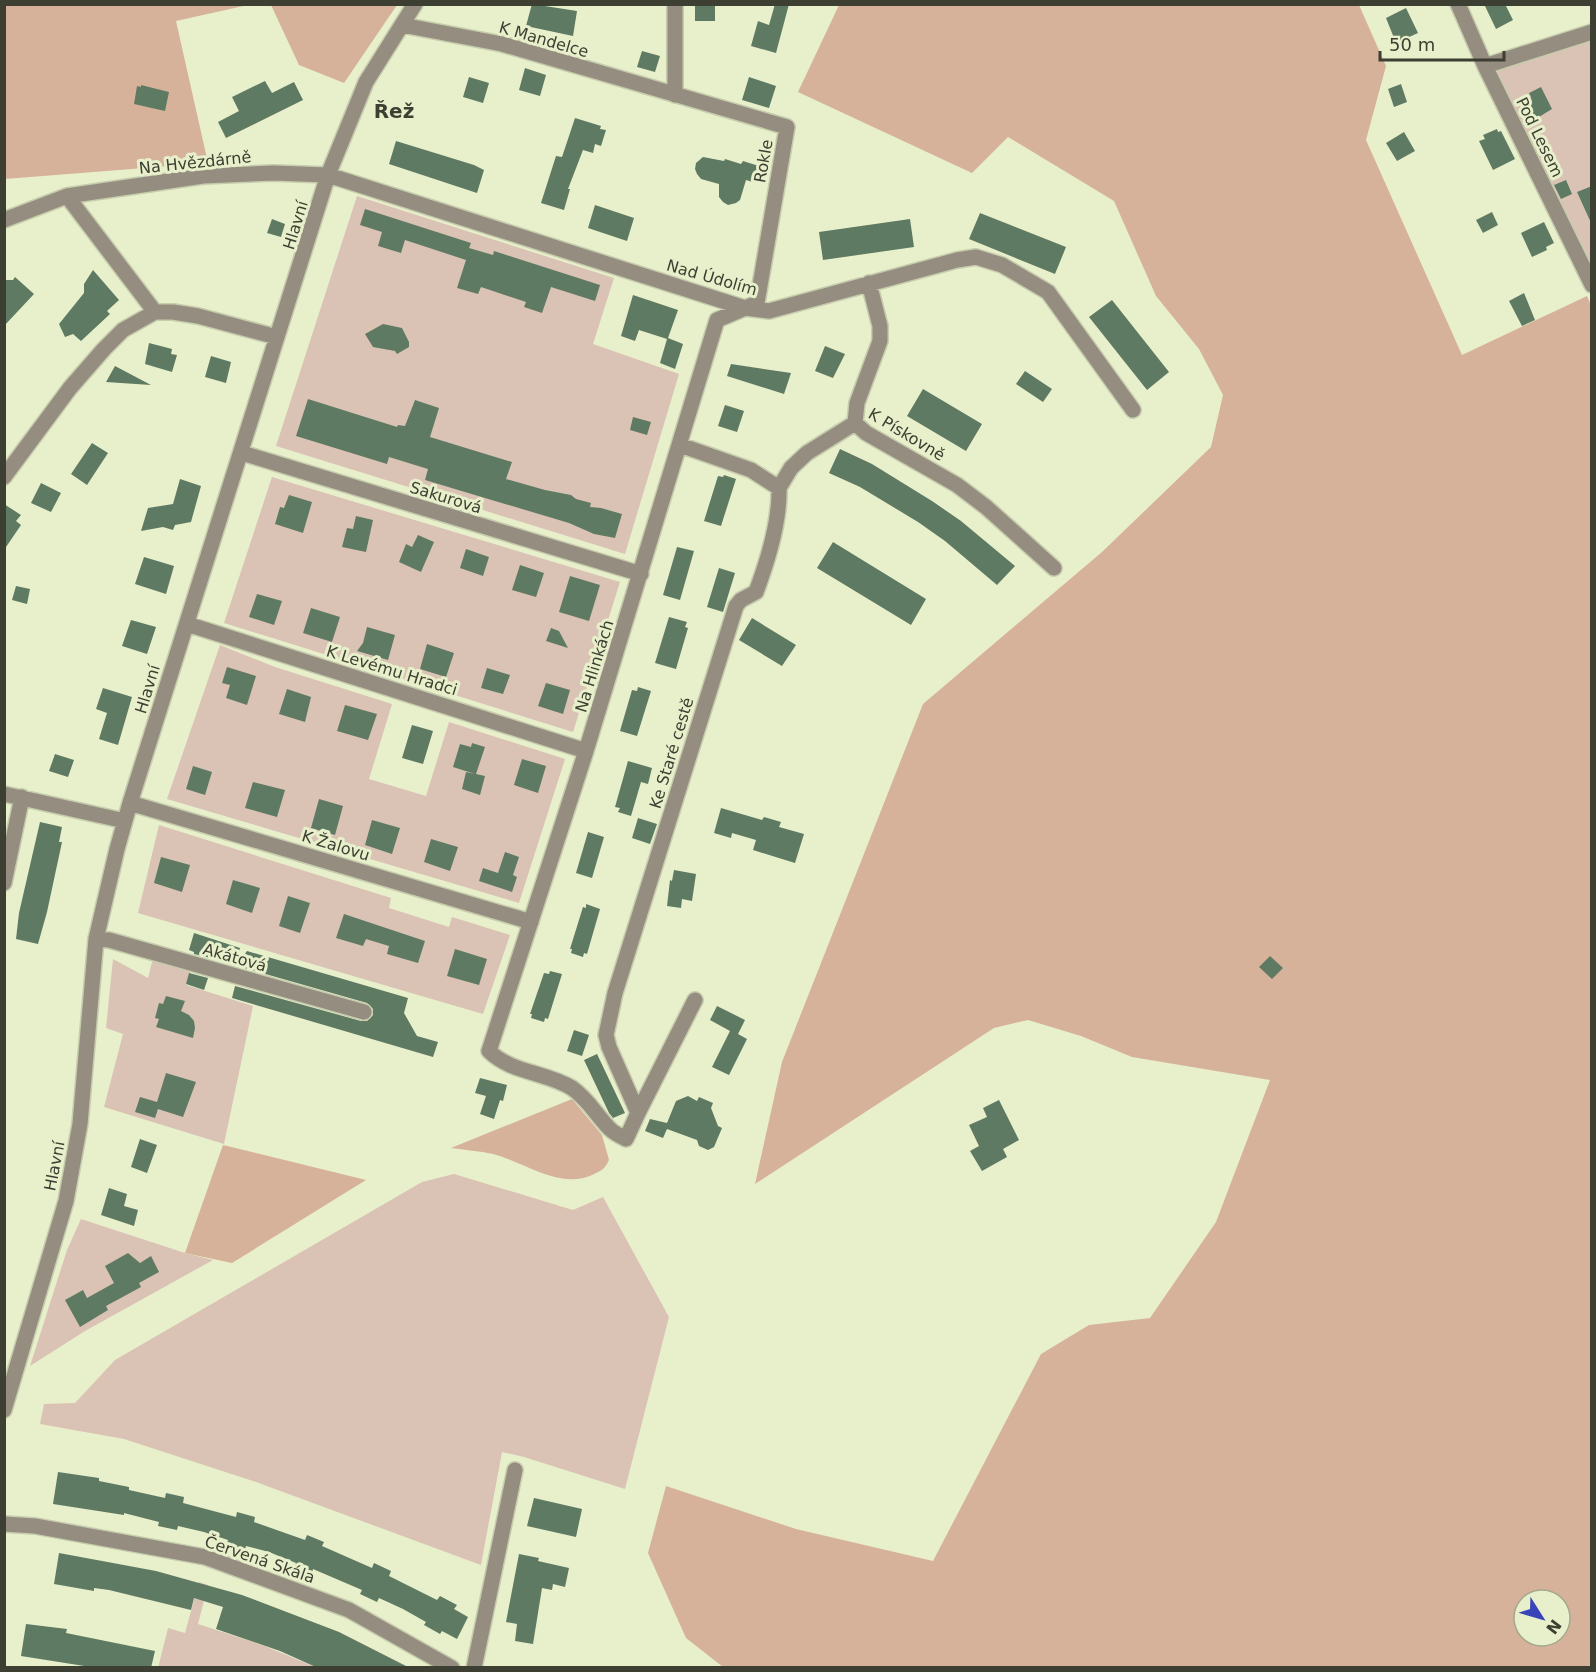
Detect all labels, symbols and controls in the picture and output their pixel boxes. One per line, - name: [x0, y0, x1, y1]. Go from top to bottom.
- street label: K Mandelce: [497, 18, 591, 61]
- scale bar: [1380, 24, 1504, 62]
- text: 50 m: [1389, 34, 1435, 55]
- street label: Pod Lesem: [1512, 94, 1567, 180]
- district label: Řež: [374, 99, 414, 123]
- street label: Rokle: [750, 138, 777, 184]
- street label: Na Hvězdárně: [138, 147, 252, 178]
- street label: Hlavní: [279, 198, 312, 252]
- street label: Nad Údolím: [664, 256, 759, 299]
- street label: K Pískovně: [865, 404, 948, 465]
- street label: Sakurová: [408, 478, 484, 517]
- street label: Na Hlinkách: [571, 618, 618, 715]
- street label: K Levému Hradci: [324, 642, 460, 699]
- street label: Hlavní: [131, 662, 164, 716]
- street label: Ke Staré cestě: [646, 695, 697, 811]
- street label: K Žalovu: [300, 826, 372, 865]
- street label: Akátová: [201, 939, 269, 976]
- street label: Hlavní: [40, 1139, 69, 1193]
- street label: Červená Skála: [202, 1532, 317, 1587]
- north arrow: [1512, 1588, 1572, 1648]
- text: N: [1542, 1616, 1565, 1638]

